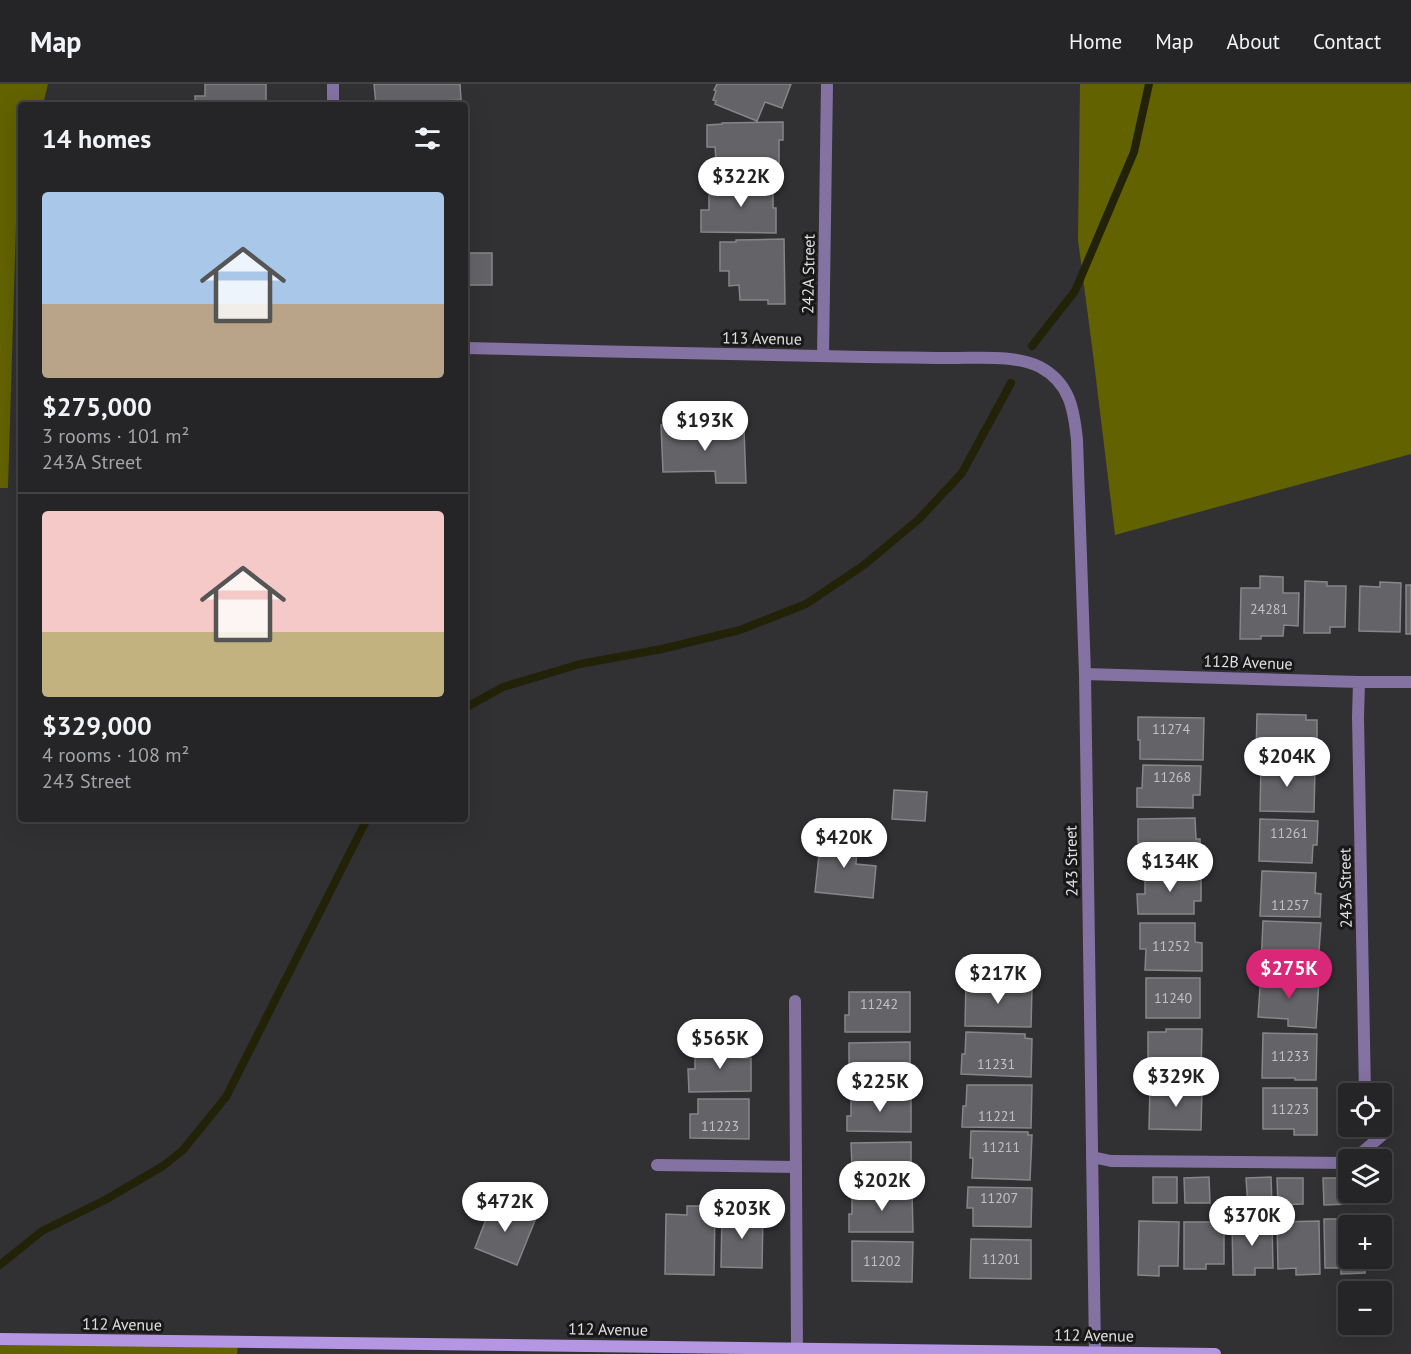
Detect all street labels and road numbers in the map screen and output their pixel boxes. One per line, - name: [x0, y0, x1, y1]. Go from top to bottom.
- street label: 242A Street: [797, 233, 819, 314]
- street label: 113 Avenue: [722, 327, 802, 349]
- street label: 112B Avenue: [1203, 650, 1293, 674]
- street label: 243 Street: [1060, 825, 1082, 897]
- street label: 243A Street: [1334, 847, 1356, 928]
- street label: 112 Avenue: [82, 1313, 162, 1335]
- street label: 112 Avenue: [568, 1318, 648, 1340]
- street label: 112 Avenue: [1054, 1324, 1134, 1346]

